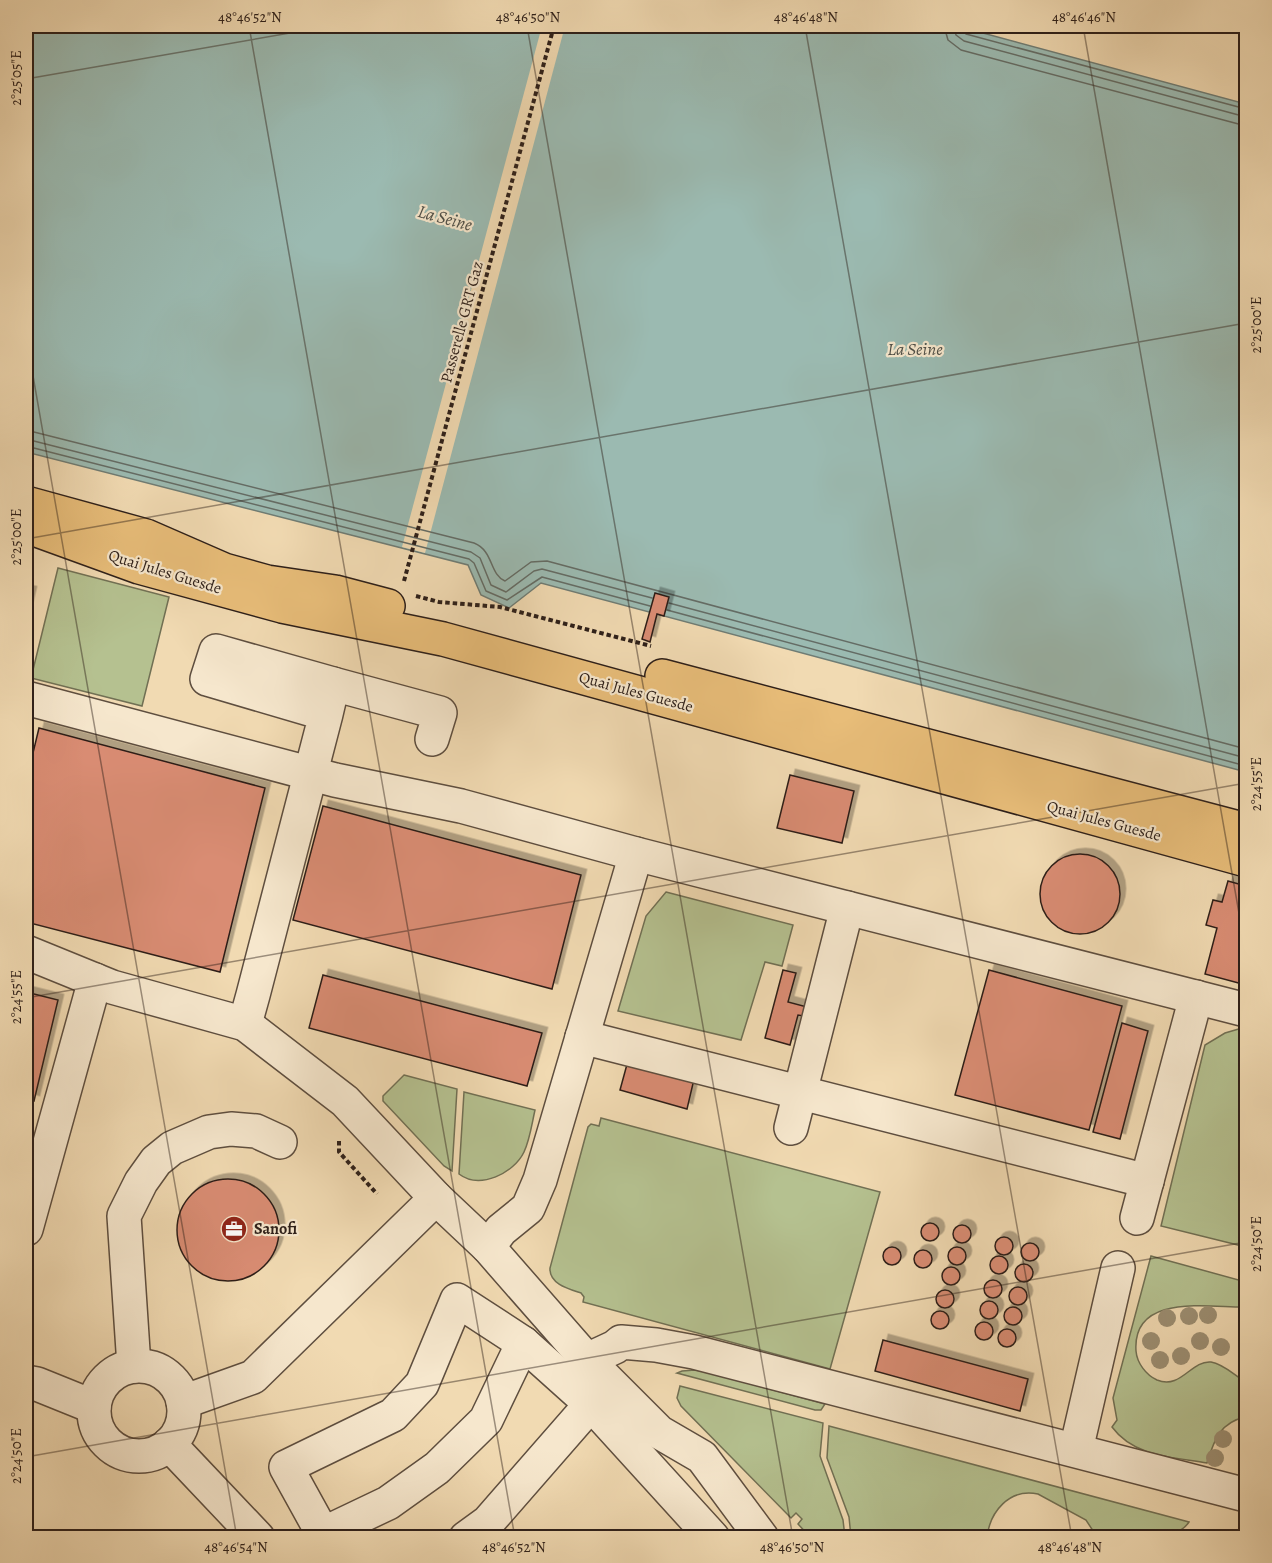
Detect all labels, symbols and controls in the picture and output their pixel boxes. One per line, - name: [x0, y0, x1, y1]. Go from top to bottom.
- text: 48°46'52"N: [218, 7, 282, 27]
- text: 48°46'50"N: [496, 7, 561, 27]
- text: 48°46'48"N: [774, 7, 838, 27]
- text: 48°46'46"N: [1052, 7, 1116, 27]
- text: 2°25'05"E: [6, 50, 26, 106]
- water label: La Seine: [415, 199, 475, 237]
- street label: Passerelle GRT Gaz: [435, 259, 489, 385]
- text: 2°25'00"E: [1246, 296, 1266, 354]
- water label: La Seine: [887, 337, 943, 361]
- text: 2°25'00"E: [6, 508, 26, 566]
- street label: Quai Jules Guesde: [106, 544, 224, 600]
- street label: Quai Jules Guesde: [576, 666, 696, 718]
- text: 2°24'55"E: [1246, 757, 1266, 811]
- street label: Quai Jules Guesde: [1044, 795, 1164, 847]
- text: 2°24'55"E: [6, 970, 26, 1024]
- office icon: Sanofi: [219, 1214, 249, 1244]
- text: 2°24'50"E: [1246, 1216, 1266, 1272]
- place label: Sanofi: [254, 1218, 297, 1240]
- text: 2°24'50"E: [6, 1428, 26, 1484]
- text: 48°46'54"N: [204, 1537, 268, 1557]
- text: 48°46'52"N: [482, 1537, 546, 1557]
- text: 48°46'50"N: [760, 1537, 825, 1557]
- text: 48°46'48"N: [1038, 1537, 1102, 1557]

